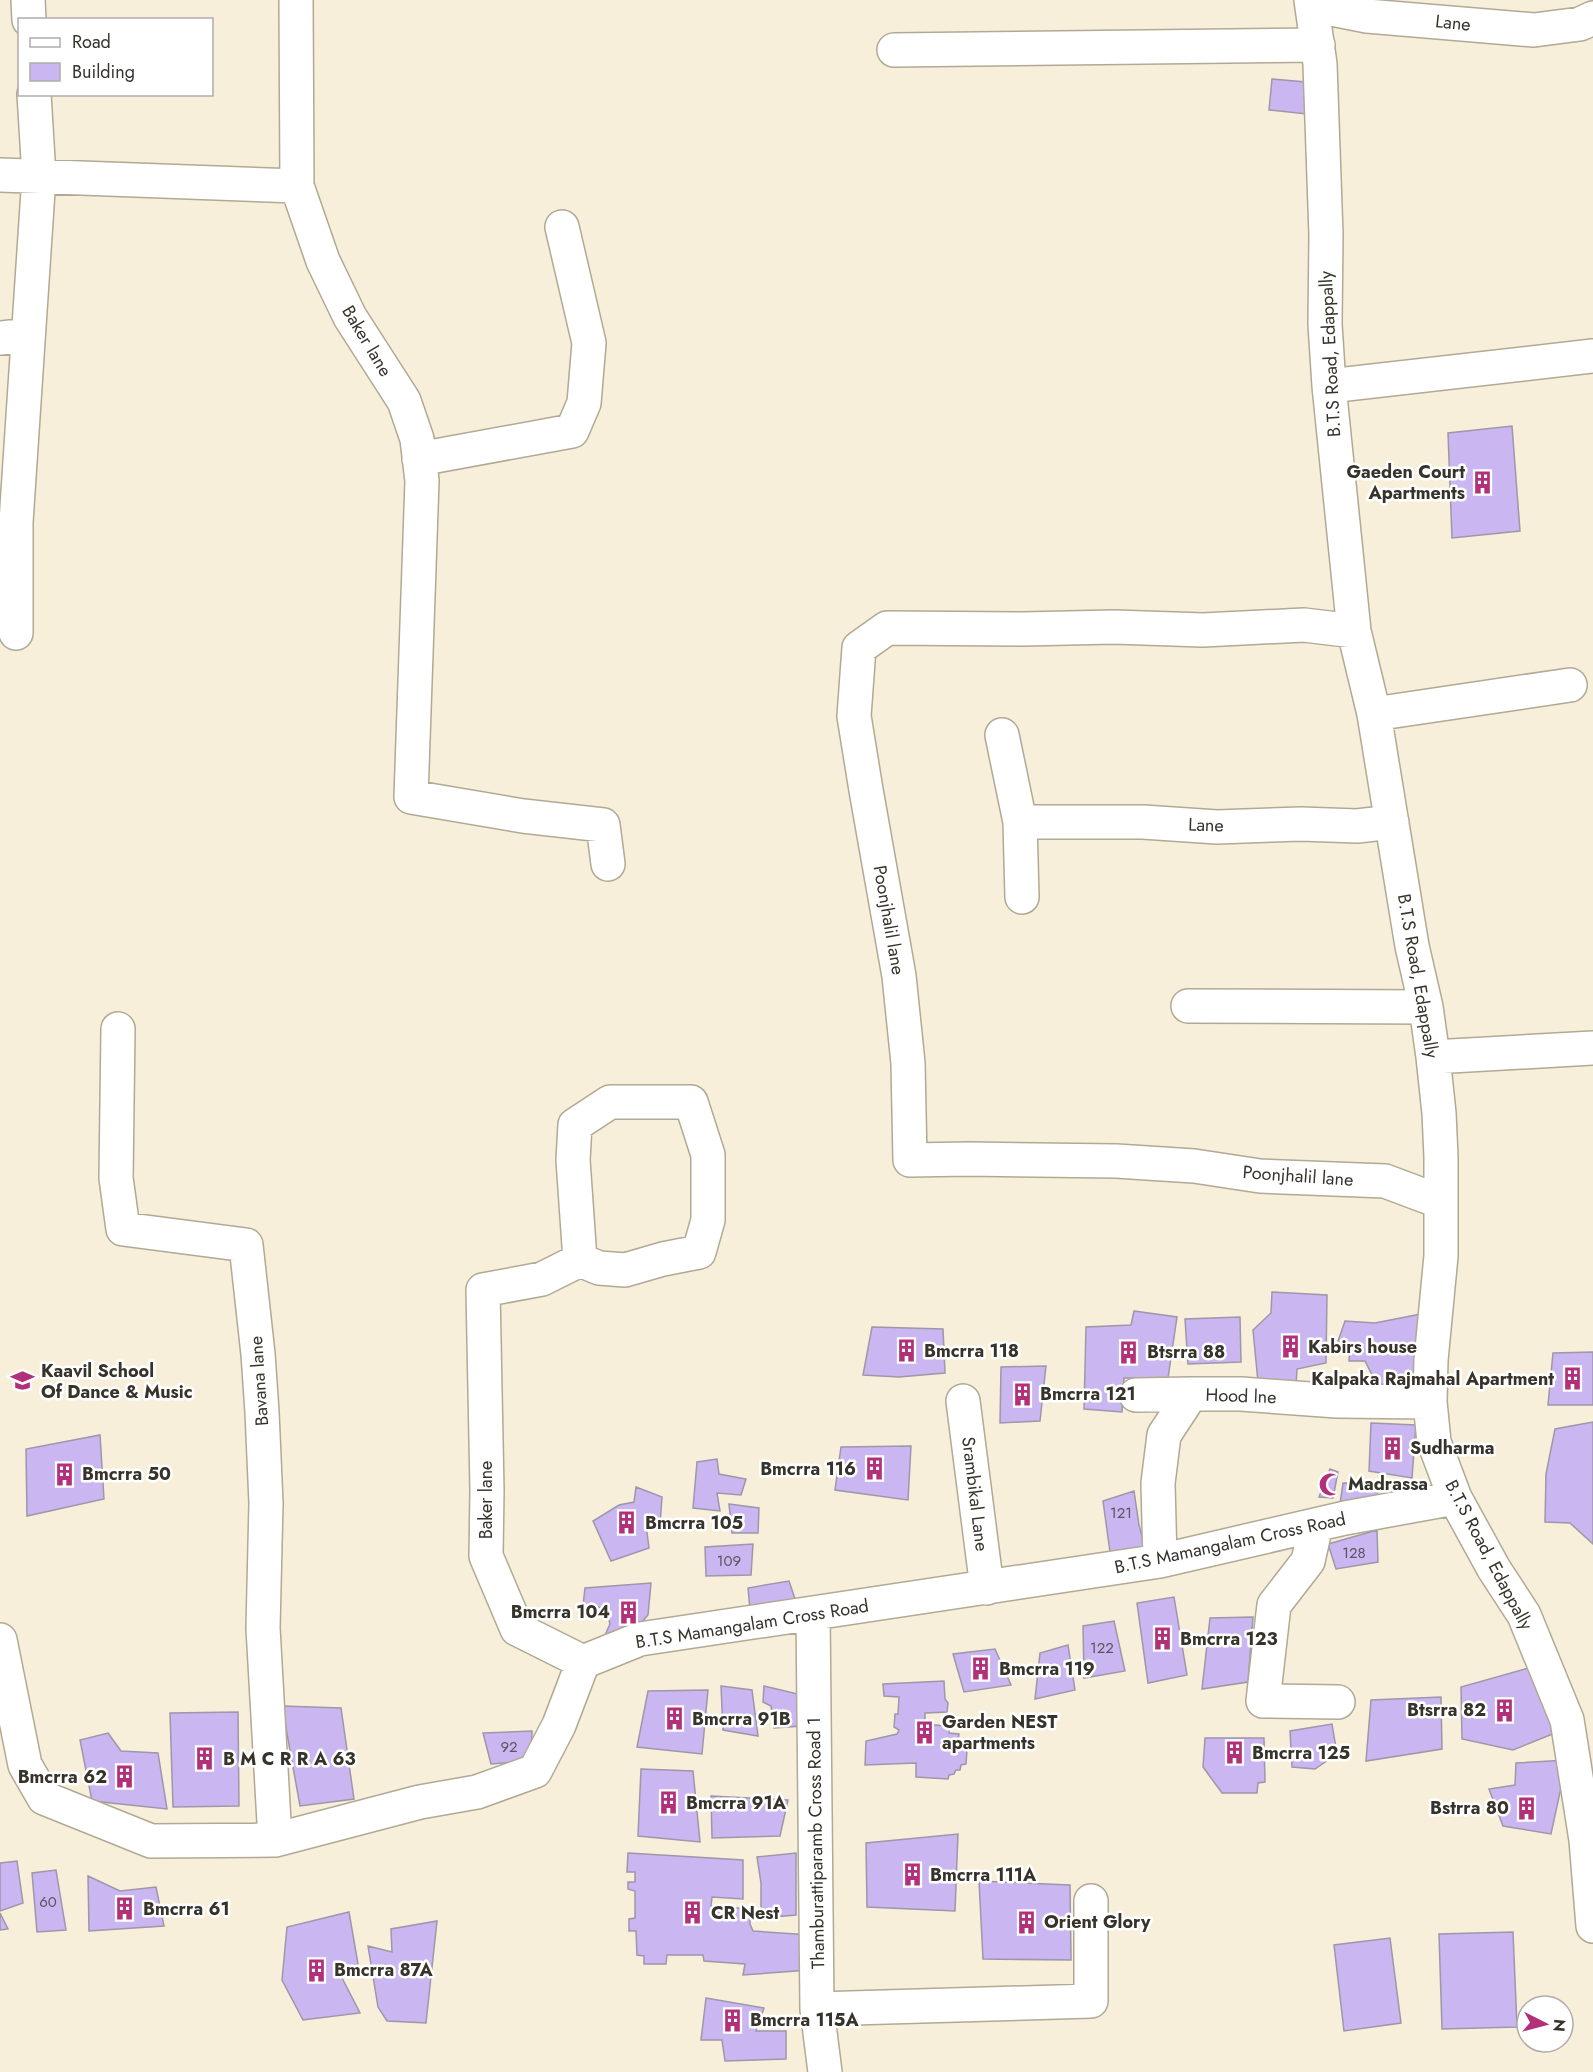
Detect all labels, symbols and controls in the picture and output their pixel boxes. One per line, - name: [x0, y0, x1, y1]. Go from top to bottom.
- street label: Lane: [1434, 8, 1472, 38]
- legend: [18, 18, 213, 96]
- text: Road: [72, 29, 111, 55]
- text: Building: [72, 59, 135, 85]
- street label: B.T.S Road, Edappally: [1313, 270, 1347, 438]
- street label: Baker lane: [336, 301, 398, 381]
- place label: Gaeden Court Apartments: [1346, 459, 1465, 506]
- building icon: Gaeden Court Apartments: [1470, 469, 1496, 495]
- street label: Lane: [1188, 811, 1224, 839]
- street label: Poonjhalil lane: [867, 863, 911, 977]
- street label: B.T.S Road, Edappally: [1391, 892, 1445, 1060]
- street label: Poonjhalil lane: [1242, 1159, 1354, 1193]
- building icon: Kabirs house: [1277, 1334, 1303, 1360]
- place label: Kabirs house: [1308, 1334, 1417, 1360]
- street label: Bavana lane: [243, 1335, 275, 1427]
- building icon: Bmcrra 118: [893, 1338, 919, 1364]
- place label: Bmcrra 118: [924, 1338, 1019, 1364]
- building icon: Btsrra 88: [1116, 1339, 1142, 1365]
- place label: Btsrra 88: [1147, 1339, 1225, 1365]
- place label: Kaavil School Of Dance & Music: [41, 1358, 193, 1405]
- place label: Kalpaka Rajmahal Apartment: [1311, 1366, 1554, 1392]
- building icon: Kalpaka Rajmahal Apartment: [1559, 1366, 1585, 1392]
- school or university icon: Kaavil School Of Dance & Music: [10, 1368, 36, 1394]
- building icon: Bmcrra 121: [1009, 1381, 1035, 1407]
- place label: Bmcrra 121: [1040, 1381, 1136, 1407]
- street label: Hood lne: [1205, 1382, 1277, 1410]
- street label: Srambikal Lane: [955, 1435, 995, 1553]
- building icon: Sudharma: [1379, 1435, 1405, 1461]
- place label: Sudharma: [1410, 1435, 1495, 1461]
- place label: Bmcrra 116: [760, 1456, 856, 1482]
- building icon: Bmcrra 116: [861, 1456, 887, 1482]
- building icon: Bmcrra 50: [51, 1461, 77, 1487]
- place label: Bmcrra 50: [82, 1461, 171, 1487]
- street label: Baker lane: [473, 1461, 499, 1539]
- mosque icon: Madrassa: [1317, 1471, 1343, 1497]
- place label: Madrassa: [1348, 1471, 1428, 1497]
- street label: B.T.S Road, Edappally: [1438, 1475, 1540, 1635]
- house number: 121: [1110, 1502, 1132, 1524]
- street label: B.T.S Mamangalam Cross Road: [1112, 1506, 1348, 1580]
- building icon: Bmcrra 105: [614, 1510, 640, 1536]
- place label: Bmcrra 105: [645, 1510, 743, 1536]
- house number: 128: [1342, 1542, 1366, 1564]
- house number: 109: [717, 1550, 741, 1572]
- street label: B.T.S Mamangalam Cross Road: [634, 1593, 870, 1655]
- place label: Bmcrra 104: [511, 1599, 610, 1625]
- building icon: Bmcrra 104: [615, 1599, 641, 1625]
- building icon: Bmcrra 123: [1149, 1626, 1175, 1652]
- place label: Bmcrra 123: [1180, 1626, 1278, 1652]
- house number: 122: [1090, 1637, 1114, 1659]
- building icon: Bmcrra 119: [968, 1656, 994, 1682]
- place label: Bmcrra 119: [999, 1656, 1095, 1682]
- place label: Btsrra 82: [1407, 1697, 1486, 1723]
- building icon: Btsrra 82: [1491, 1697, 1517, 1723]
- building icon: Bmcrra 91B: [661, 1706, 687, 1732]
- place label: Bmcrra 91B: [692, 1706, 791, 1732]
- place label: Garden NEST apartments: [942, 1709, 1058, 1756]
- street label: Thamburattiparamb Cross Road 1: [801, 1717, 831, 1969]
- building icon: Garden NEST apartments: [911, 1719, 937, 1745]
- house number: 92: [500, 1736, 518, 1758]
- building icon: Bmcrra 125: [1221, 1740, 1247, 1766]
- place label: Bmcrra 125: [1252, 1740, 1350, 1766]
- building icon: B M C R R A 63: [192, 1746, 218, 1772]
- place label: B M C R R A 63: [223, 1746, 356, 1772]
- place label: Bmcrra 62: [18, 1764, 107, 1790]
- building icon: Bmcrra 62: [112, 1764, 138, 1790]
- building icon: Bmcrra 91A: [655, 1790, 681, 1816]
- place label: Bmcrra 91A: [686, 1790, 787, 1816]
- place label: Bstrra 80: [1430, 1795, 1509, 1821]
- building icon: Bstrra 80: [1514, 1795, 1540, 1821]
- building icon: Bmcrra 111A: [899, 1862, 925, 1888]
- place label: Bmcrra 111A: [930, 1862, 1037, 1888]
- house number: 60: [39, 1891, 57, 1913]
- building icon: Bmcrra 61: [112, 1896, 138, 1922]
- place label: Bmcrra 61: [143, 1896, 230, 1922]
- building icon: CR Nest: [680, 1900, 706, 1926]
- place label: CR Nest: [711, 1900, 779, 1926]
- building icon: Orient Glory: [1013, 1909, 1039, 1935]
- place label: Orient Glory: [1044, 1909, 1151, 1935]
- building icon: Bmcrra 87A: [303, 1957, 329, 1983]
- place label: Bmcrra 87A: [334, 1957, 434, 1983]
- north arrow: [1515, 1994, 1575, 2054]
- building icon: Bmcrra 115A: [719, 2007, 745, 2033]
- place label: Bmcrra 115A: [750, 2007, 859, 2033]
- text: N: [1547, 2018, 1572, 2033]

